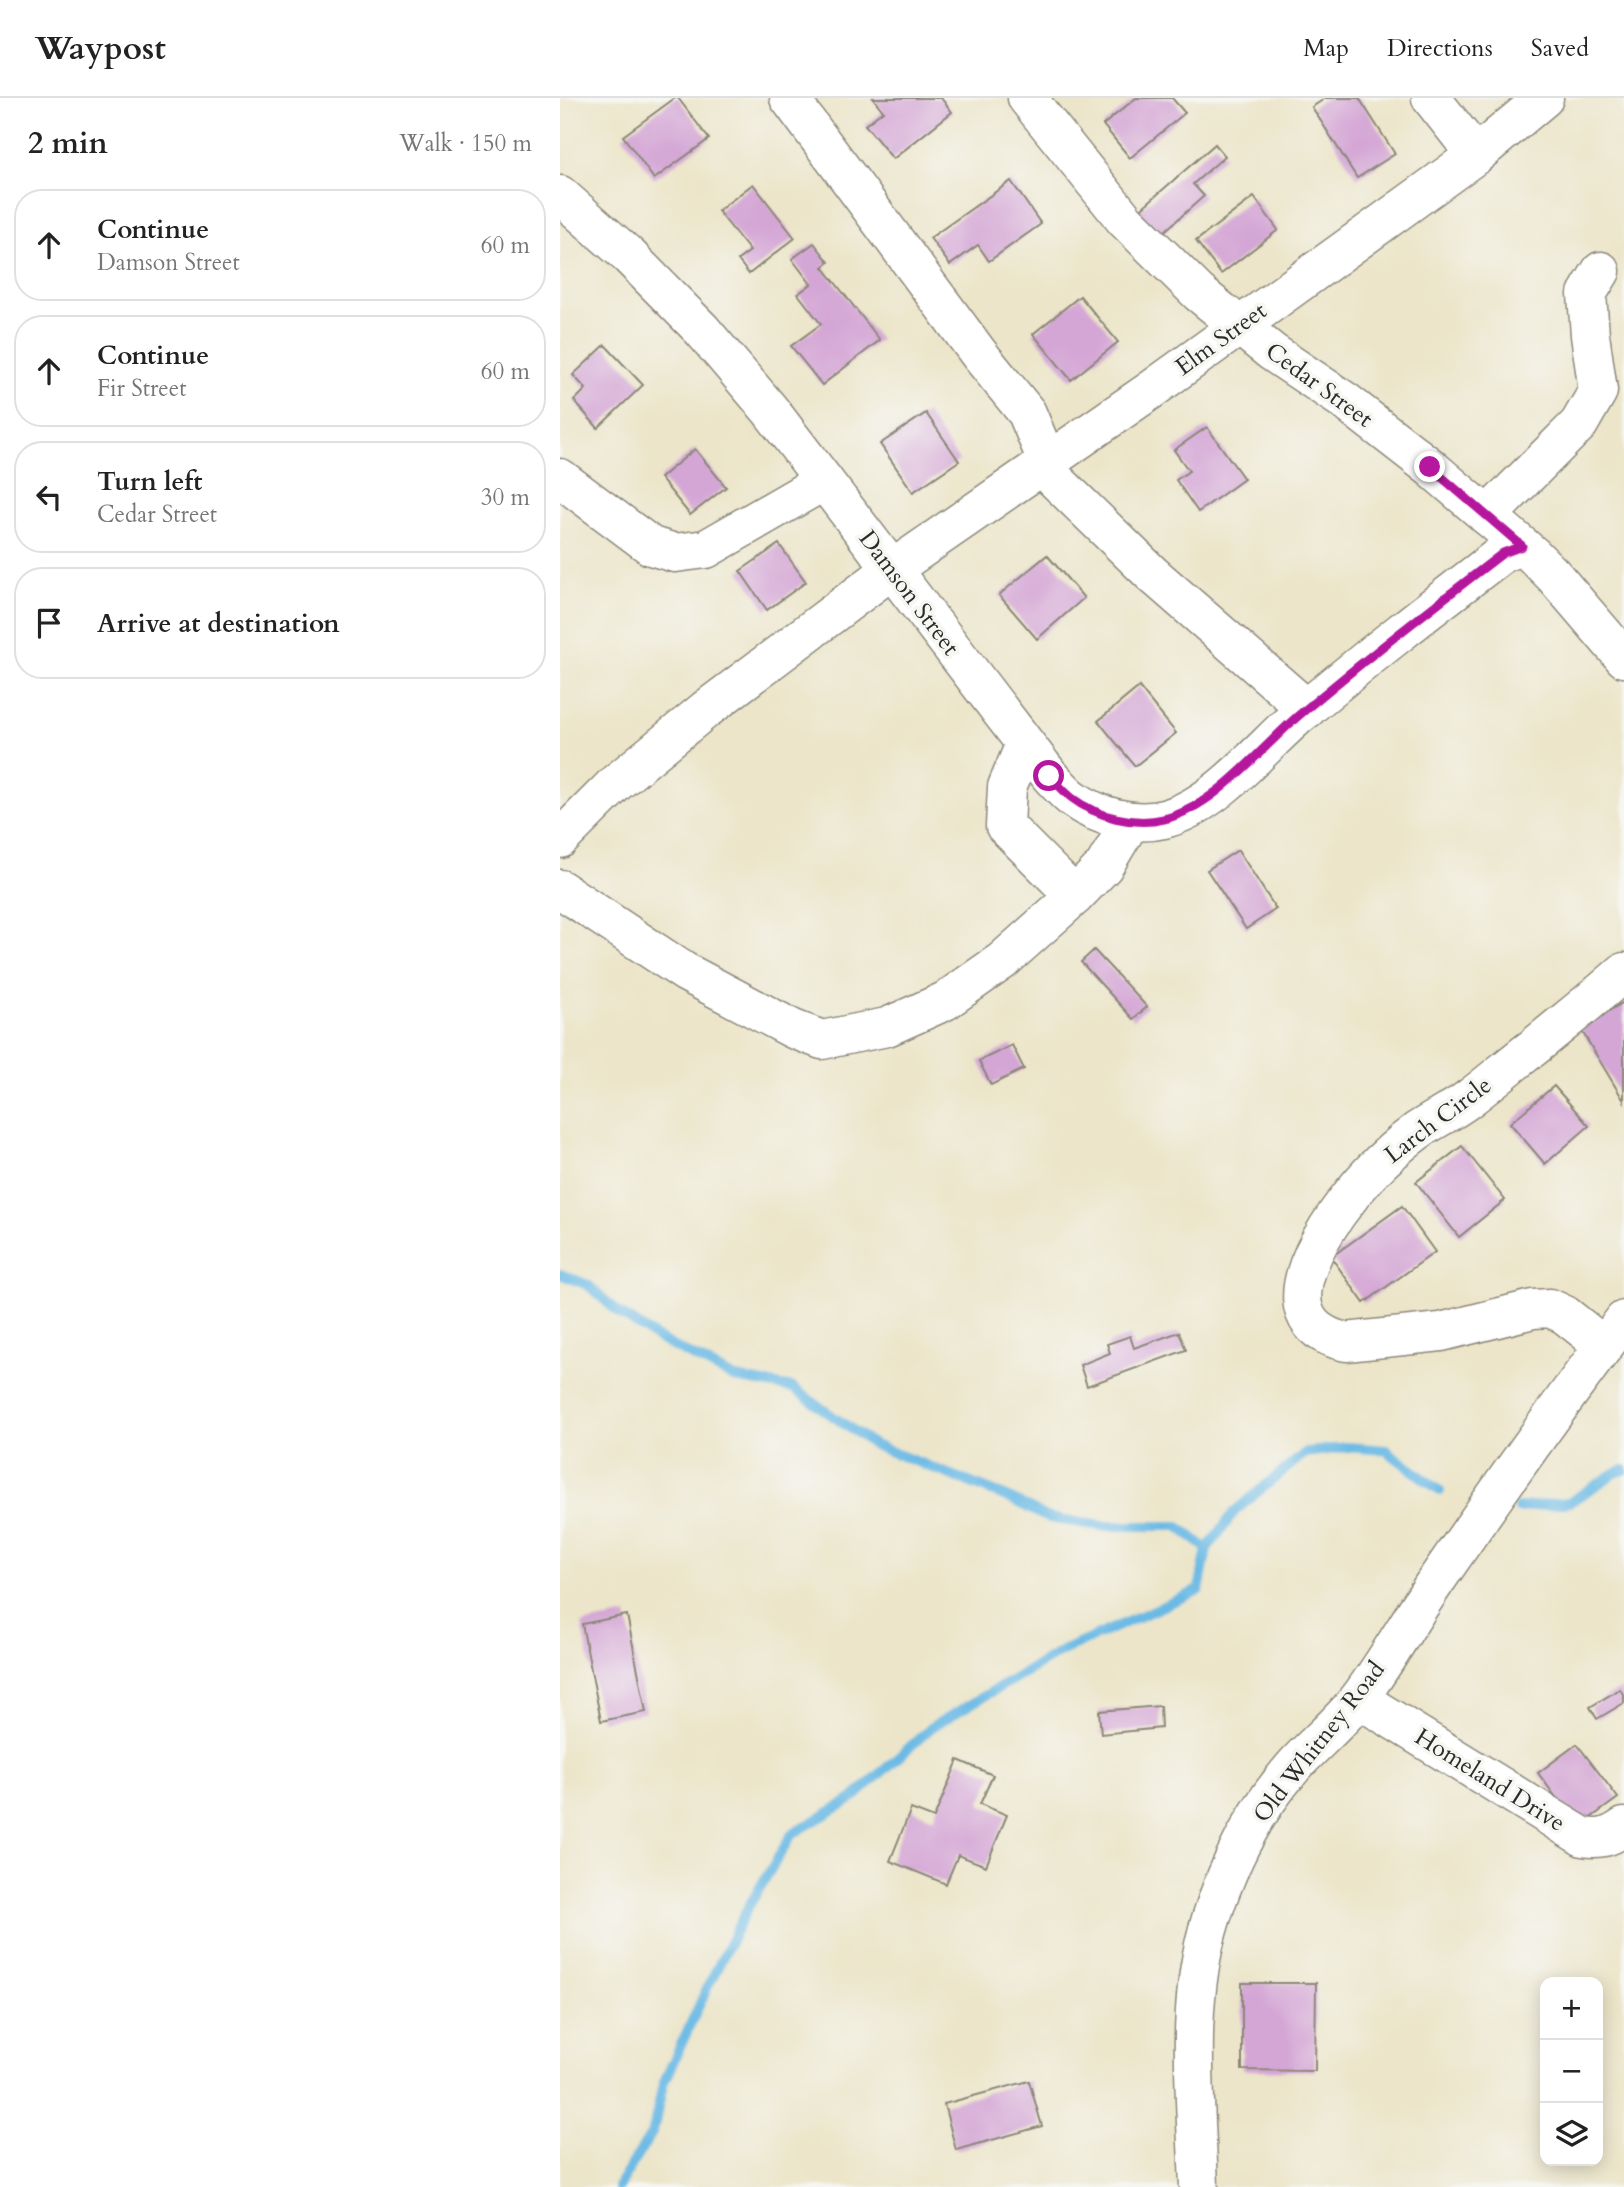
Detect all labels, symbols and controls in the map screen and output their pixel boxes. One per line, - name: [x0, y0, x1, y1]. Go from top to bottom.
- text: Waypost: [35, 26, 166, 71]
- text: Map: [1303, 32, 1349, 65]
- text: Directions: [1387, 32, 1493, 65]
- text: Saved: [1531, 32, 1589, 65]
- text: 2 min: [28, 123, 108, 164]
- text: Walk · 150 m: [399, 128, 532, 159]
- text: Continue: [97, 212, 209, 247]
- icon: ahead: [30, 226, 68, 264]
- text: 60 m: [481, 230, 530, 261]
- text: Damson Street: [97, 247, 240, 278]
- street label: Elm Street: [1169, 294, 1274, 383]
- street label: Cedar Street: [1259, 335, 1380, 435]
- text: Continue: [97, 338, 209, 373]
- icon: ahead: [30, 352, 68, 390]
- text: 60 m: [481, 356, 530, 387]
- text: Fir Street: [97, 373, 186, 404]
- route end: [1414, 451, 1445, 482]
- text: Turn left: [97, 464, 202, 499]
- icon: left: [30, 478, 68, 516]
- text: 30 m: [481, 482, 530, 513]
- text: Cedar Street: [97, 499, 217, 530]
- street label: Damson Street: [851, 524, 967, 663]
- icon: arrive: [30, 604, 68, 642]
- text: Arrive at destination: [97, 606, 340, 641]
- route start: [1033, 760, 1064, 791]
- street label: Larch Circle: [1378, 1069, 1498, 1171]
- street label: Old Whitney Road: [1246, 1654, 1393, 1830]
- street label: Homeland Drive: [1408, 1721, 1572, 1839]
- map controls: [1540, 1977, 1603, 2166]
- button: +: [1540, 1977, 1603, 2040]
- button: −: [1540, 2040, 1603, 2103]
- button: layers: [1540, 2103, 1603, 2166]

